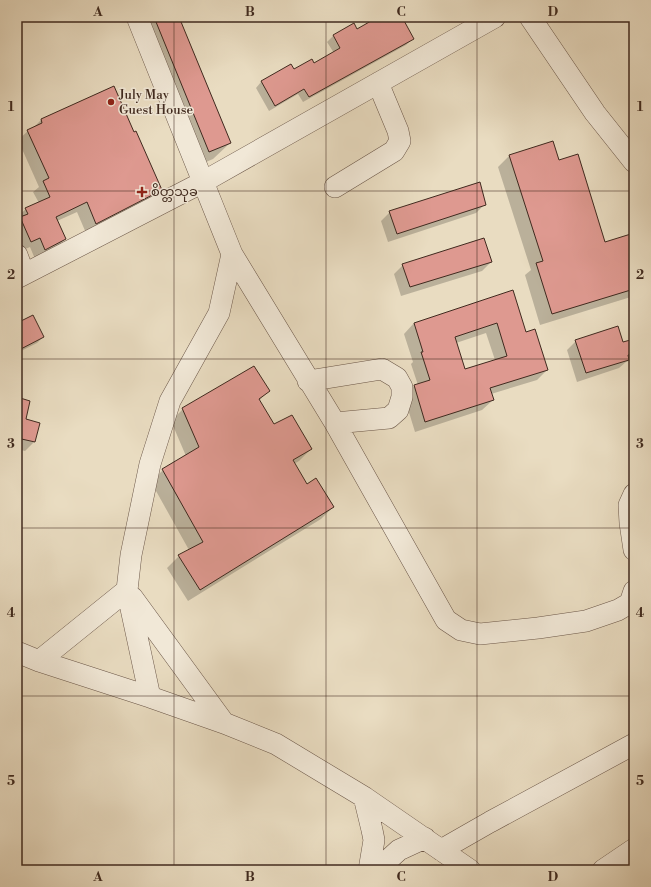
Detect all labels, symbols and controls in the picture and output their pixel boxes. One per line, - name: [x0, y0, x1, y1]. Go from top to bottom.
- text: A: [92, 4, 103, 20]
- text: B: [245, 4, 255, 20]
- text: C: [396, 4, 406, 20]
- text: D: [548, 4, 558, 20]
- place label: July May Guest House: [118, 87, 193, 118]
- marker: July May Guest House: [106, 97, 116, 107]
- text: 1: [8, 99, 15, 115]
- text: 1: [637, 99, 644, 115]
- place label: စိတ္တသုခ: [151, 183, 198, 202]
- marker: စိတ္တသုခ: [136, 186, 148, 198]
- text: 2: [7, 267, 15, 283]
- text: 2: [636, 267, 644, 283]
- text: 3: [7, 436, 15, 452]
- text: 3: [636, 436, 644, 452]
- text: 4: [7, 605, 16, 621]
- text: 4: [636, 605, 645, 621]
- text: 5: [7, 773, 15, 789]
- text: 5: [636, 773, 644, 789]
- text: A: [92, 869, 103, 885]
- text: B: [245, 869, 255, 885]
- text: C: [396, 869, 406, 885]
- text: D: [548, 869, 558, 885]

